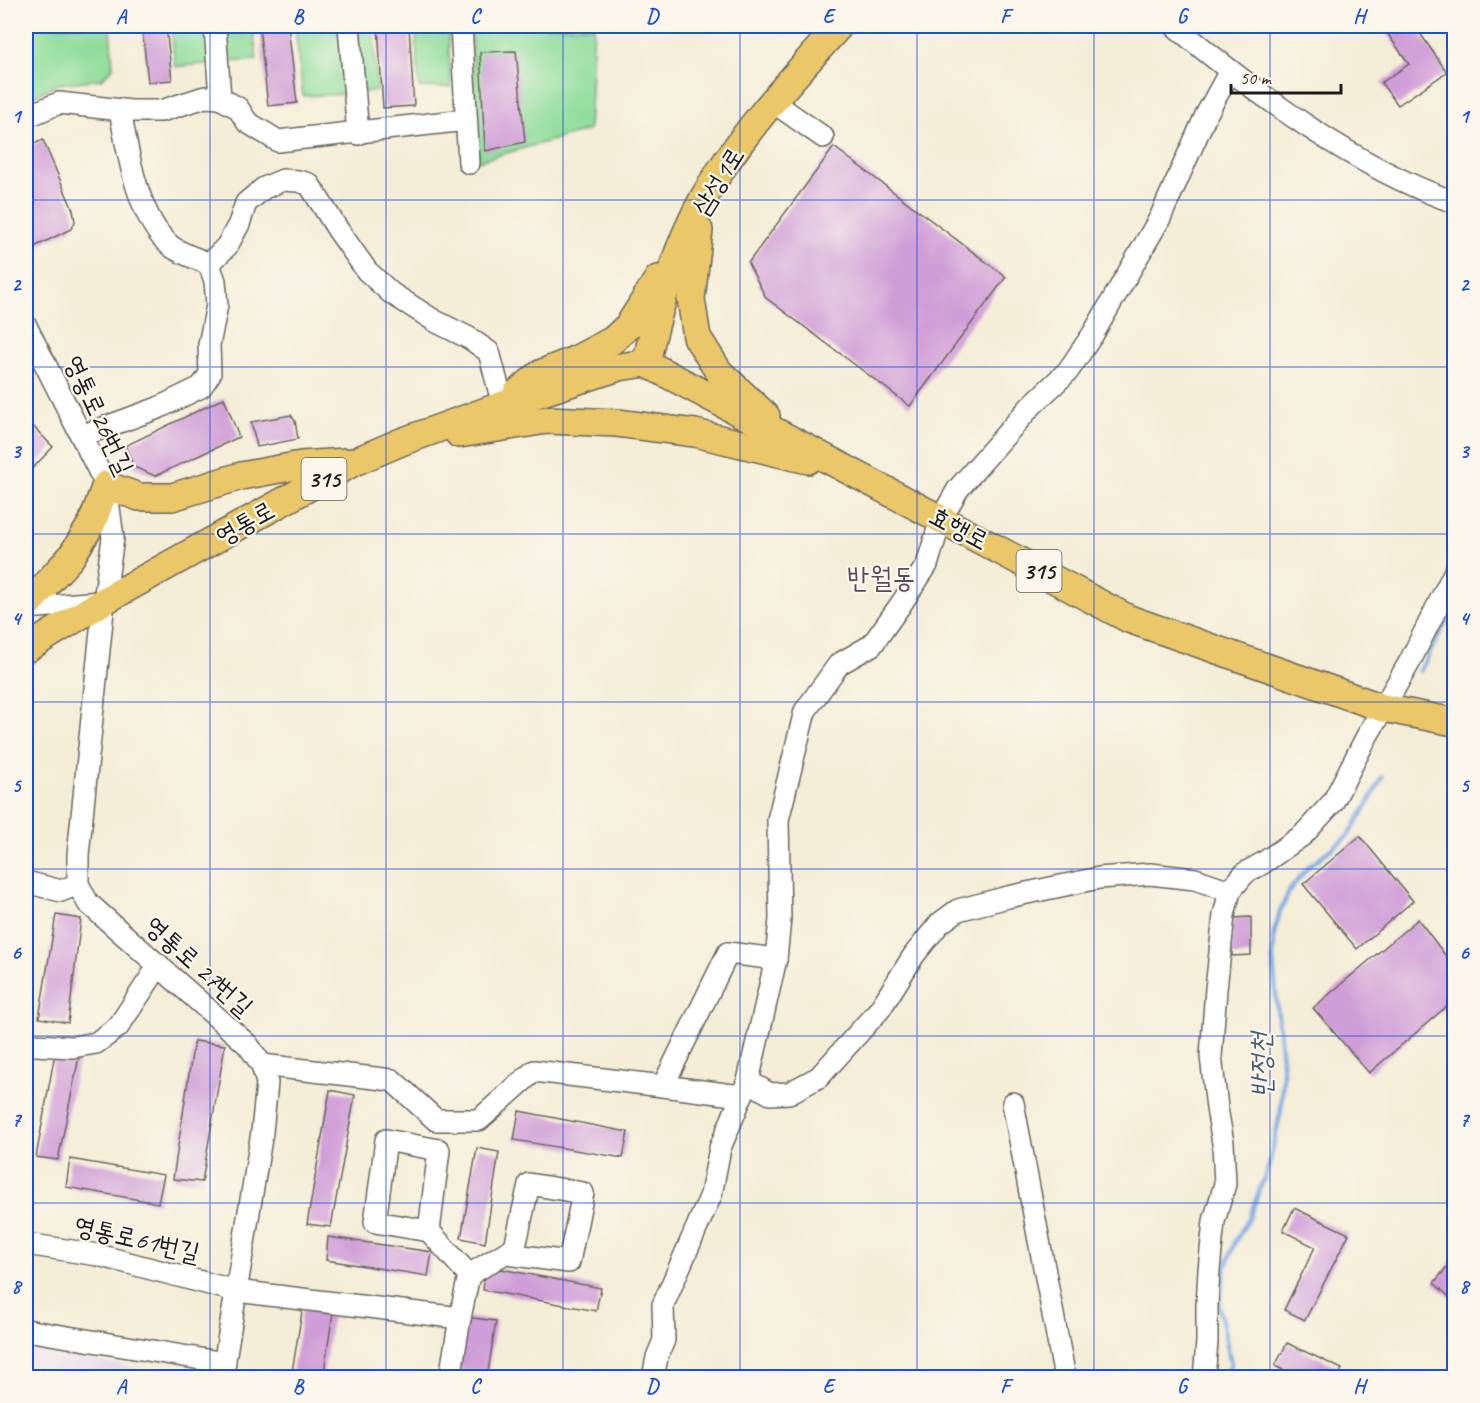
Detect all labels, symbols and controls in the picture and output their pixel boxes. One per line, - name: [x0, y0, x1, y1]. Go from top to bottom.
- text: A: [116, 4, 128, 29]
- text: B: [293, 4, 305, 29]
- text: C: [470, 4, 482, 29]
- text: D: [646, 4, 660, 29]
- text: E: [823, 4, 837, 29]
- text: F: [1000, 4, 1014, 29]
- text: G: [1177, 4, 1190, 29]
- text: H: [1353, 4, 1368, 29]
- scale bar: [1231, 57, 1340, 95]
- text: 50 m: [1240, 67, 1273, 89]
- text: 1: [12, 104, 23, 129]
- text: 1: [1460, 104, 1471, 129]
- street label: 삼성1로: [684, 141, 752, 221]
- text: 2: [12, 272, 23, 297]
- text: 2: [1460, 272, 1471, 297]
- street label: 영통로26번길: [57, 350, 141, 480]
- text: 3: [12, 439, 23, 464]
- text: 3: [1460, 439, 1471, 464]
- road number: 315: [302, 458, 346, 500]
- street label: 영통로: [210, 493, 280, 553]
- street label: 효행로: [924, 499, 994, 557]
- road number: 315: [1016, 550, 1062, 592]
- district label: 반월동: [847, 560, 915, 595]
- text: 4: [12, 606, 24, 631]
- text: 4: [1460, 606, 1472, 631]
- text: 5: [12, 773, 23, 798]
- text: 5: [1460, 773, 1471, 798]
- street label: 영통로 27번길: [138, 909, 260, 1023]
- text: 6: [11, 940, 22, 965]
- text: 6: [1459, 940, 1470, 965]
- water label: 반정천: [1243, 1030, 1279, 1098]
- text: 7: [12, 1107, 23, 1132]
- text: 7: [1460, 1107, 1471, 1132]
- street label: 영통로61번길: [71, 1209, 203, 1269]
- text: 8: [12, 1274, 24, 1299]
- text: 8: [1460, 1274, 1472, 1299]
- text: A: [116, 1374, 128, 1399]
- text: B: [293, 1374, 305, 1399]
- text: C: [470, 1374, 482, 1399]
- text: D: [646, 1374, 660, 1399]
- text: E: [823, 1374, 837, 1399]
- text: F: [1000, 1374, 1014, 1399]
- text: G: [1177, 1374, 1190, 1399]
- text: H: [1353, 1374, 1368, 1399]

